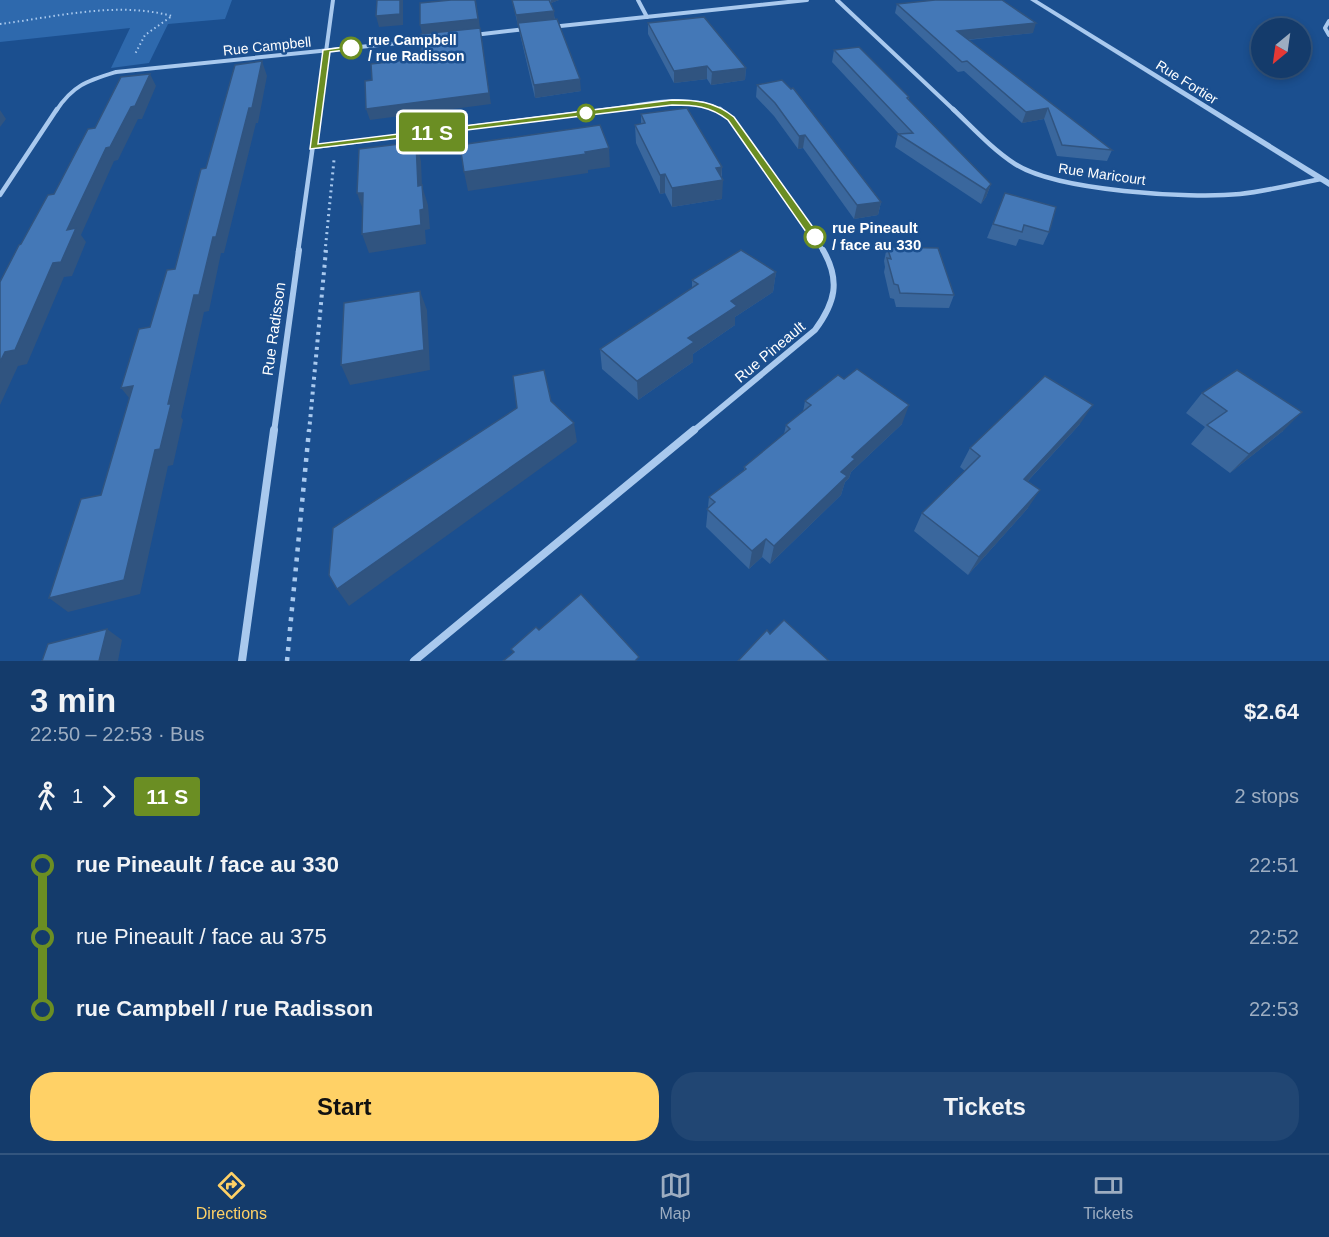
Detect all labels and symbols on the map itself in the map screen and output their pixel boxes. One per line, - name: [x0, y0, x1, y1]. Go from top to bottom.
- north arrow: [1251, 18, 1311, 78]
- place label: rue Campbell / rue Radisson: [368, 32, 464, 64]
- street label: Rue Campbell: [222, 33, 312, 59]
- marker: rue Campbell / rue Radisson: [340, 37, 362, 59]
- street label: Rue Fortier: [1153, 57, 1221, 108]
- unlabelled marker: [577, 104, 595, 122]
- line badge: 11 S: [390, 112, 474, 152]
- street label: Rue Maricourt: [1057, 160, 1147, 188]
- place label: rue Pineault / face au 330: [832, 219, 921, 253]
- marker: rue Pineault / face au 330: [804, 226, 826, 248]
- street label: Rue Radisson: [259, 281, 288, 377]
- street label: Rue Pineault: [731, 317, 809, 386]

